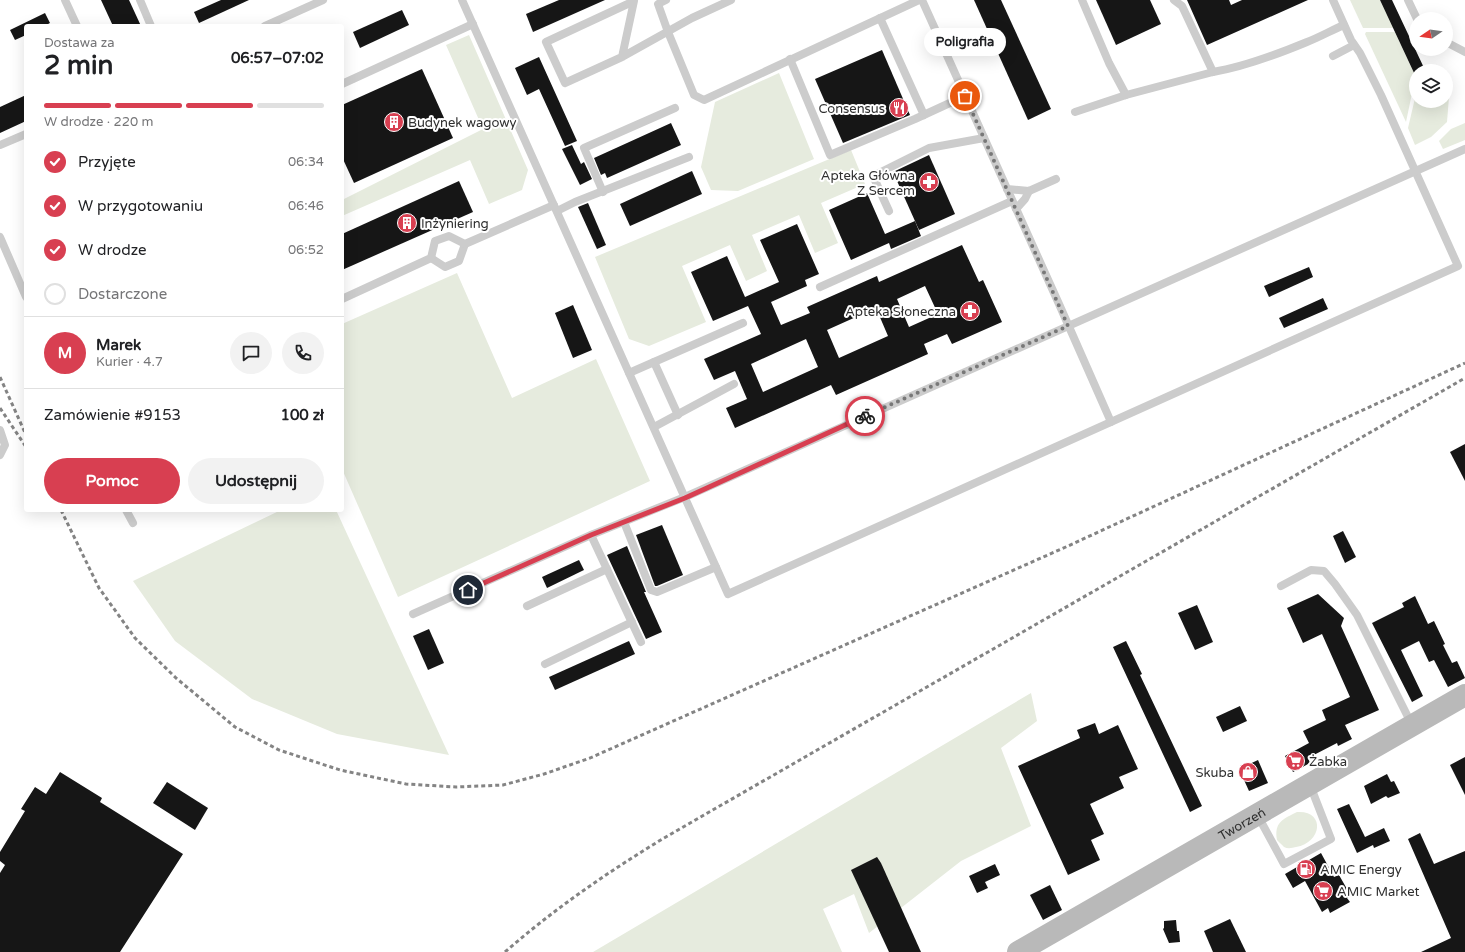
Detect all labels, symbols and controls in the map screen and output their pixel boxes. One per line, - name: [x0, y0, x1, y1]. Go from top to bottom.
- north arrow: [1409, 12, 1453, 56]
- map controls: [1409, 12, 1453, 108]
- callout: Poligrafia: [924, 28, 1006, 56]
- text: Poligrafia: [936, 34, 994, 50]
- text: Dostawa za: [44, 35, 114, 51]
- text: 06:57–07:02: [231, 49, 324, 67]
- text: 2 min: [44, 50, 113, 81]
- button: layers: [1409, 64, 1453, 108]
- pin: [948, 79, 982, 113]
- icon: bag: [954, 85, 976, 107]
- restaurant icon: Consensus: [888, 97, 910, 119]
- place label: Consensus: [818, 101, 885, 117]
- building icon: Budynek wagowy: [383, 111, 405, 133]
- text: W drodze · 220 m: [44, 114, 153, 130]
- place label: Budynek wagowy: [408, 115, 517, 131]
- icon: check: [44, 151, 66, 173]
- text: Przyjęte: [78, 153, 136, 171]
- text: 06:34: [288, 154, 324, 170]
- place label: Apteka Główna Z Sercem: [821, 168, 915, 199]
- pharmacy icon: Apteka Główna Z Sercem: [918, 171, 940, 193]
- icon: check: [44, 195, 66, 217]
- text: W przygotowaniu: [78, 197, 203, 215]
- text: 06:46: [288, 198, 324, 214]
- building icon: Inżyniering: [396, 212, 418, 234]
- place label: Inżyniering: [421, 216, 489, 232]
- icon: check: [44, 239, 66, 261]
- text: W drodze: [78, 241, 147, 259]
- text: 06:52: [288, 242, 324, 258]
- text: Dostarczone: [78, 285, 167, 303]
- pharmacy icon: Apteka Słoneczna: [959, 300, 981, 322]
- place label: Apteka Słoneczna: [845, 304, 956, 320]
- button: chat: [230, 332, 272, 374]
- button: phone: [282, 332, 324, 374]
- text: Marek: [96, 336, 141, 354]
- text: M: [58, 344, 72, 362]
- text: Kurier · 4.7: [96, 354, 163, 370]
- courier: [845, 396, 885, 436]
- icon: bike: [854, 405, 876, 427]
- text: Zamówienie #9153: [44, 406, 181, 424]
- text: 100 zł: [280, 406, 324, 424]
- button: Pomoc: [44, 458, 180, 504]
- button: Udostępnij: [188, 458, 324, 504]
- pin: [451, 573, 485, 607]
- icon: home: [457, 579, 479, 601]
- supermarket icon: Żabka: [1284, 750, 1306, 772]
- place label: Żabka: [1309, 754, 1347, 770]
- shop icon: Skuba: [1237, 761, 1259, 783]
- place label: Skuba: [1196, 765, 1234, 781]
- street label: Tworzeń: [1216, 804, 1269, 844]
- fuel station icon: AMIC Energy: [1295, 858, 1317, 880]
- place label: AMIC Energy: [1320, 862, 1402, 878]
- supermarket icon: AMIC Market: [1312, 880, 1334, 902]
- place label: AMIC Market: [1337, 884, 1420, 900]

